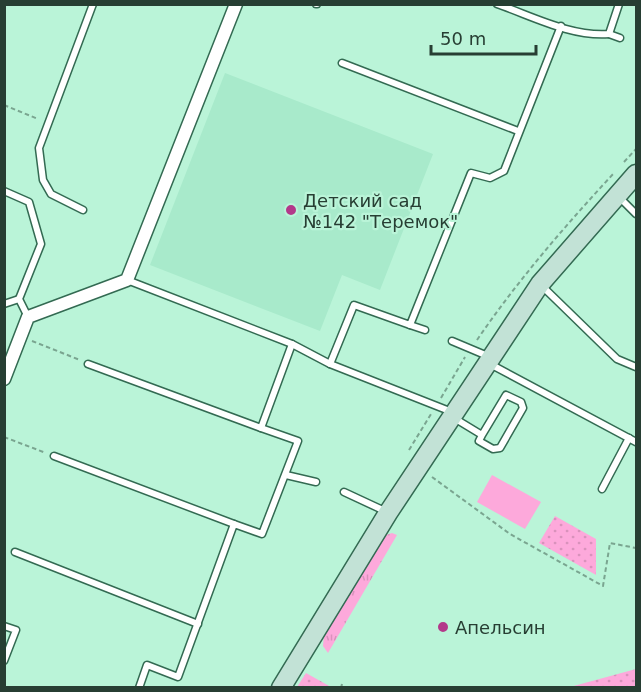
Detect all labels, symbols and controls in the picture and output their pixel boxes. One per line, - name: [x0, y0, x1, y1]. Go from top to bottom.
- scale bar: [431, 18, 536, 56]
- text: 50 m: [440, 28, 486, 49]
- place label: Детский сад №142 "Теремок": [303, 190, 458, 232]
- marker: Детский сад №142 "Теремок": [284, 203, 298, 217]
- place label: Апельсин: [455, 617, 546, 638]
- marker: Апельсин: [436, 620, 450, 634]

